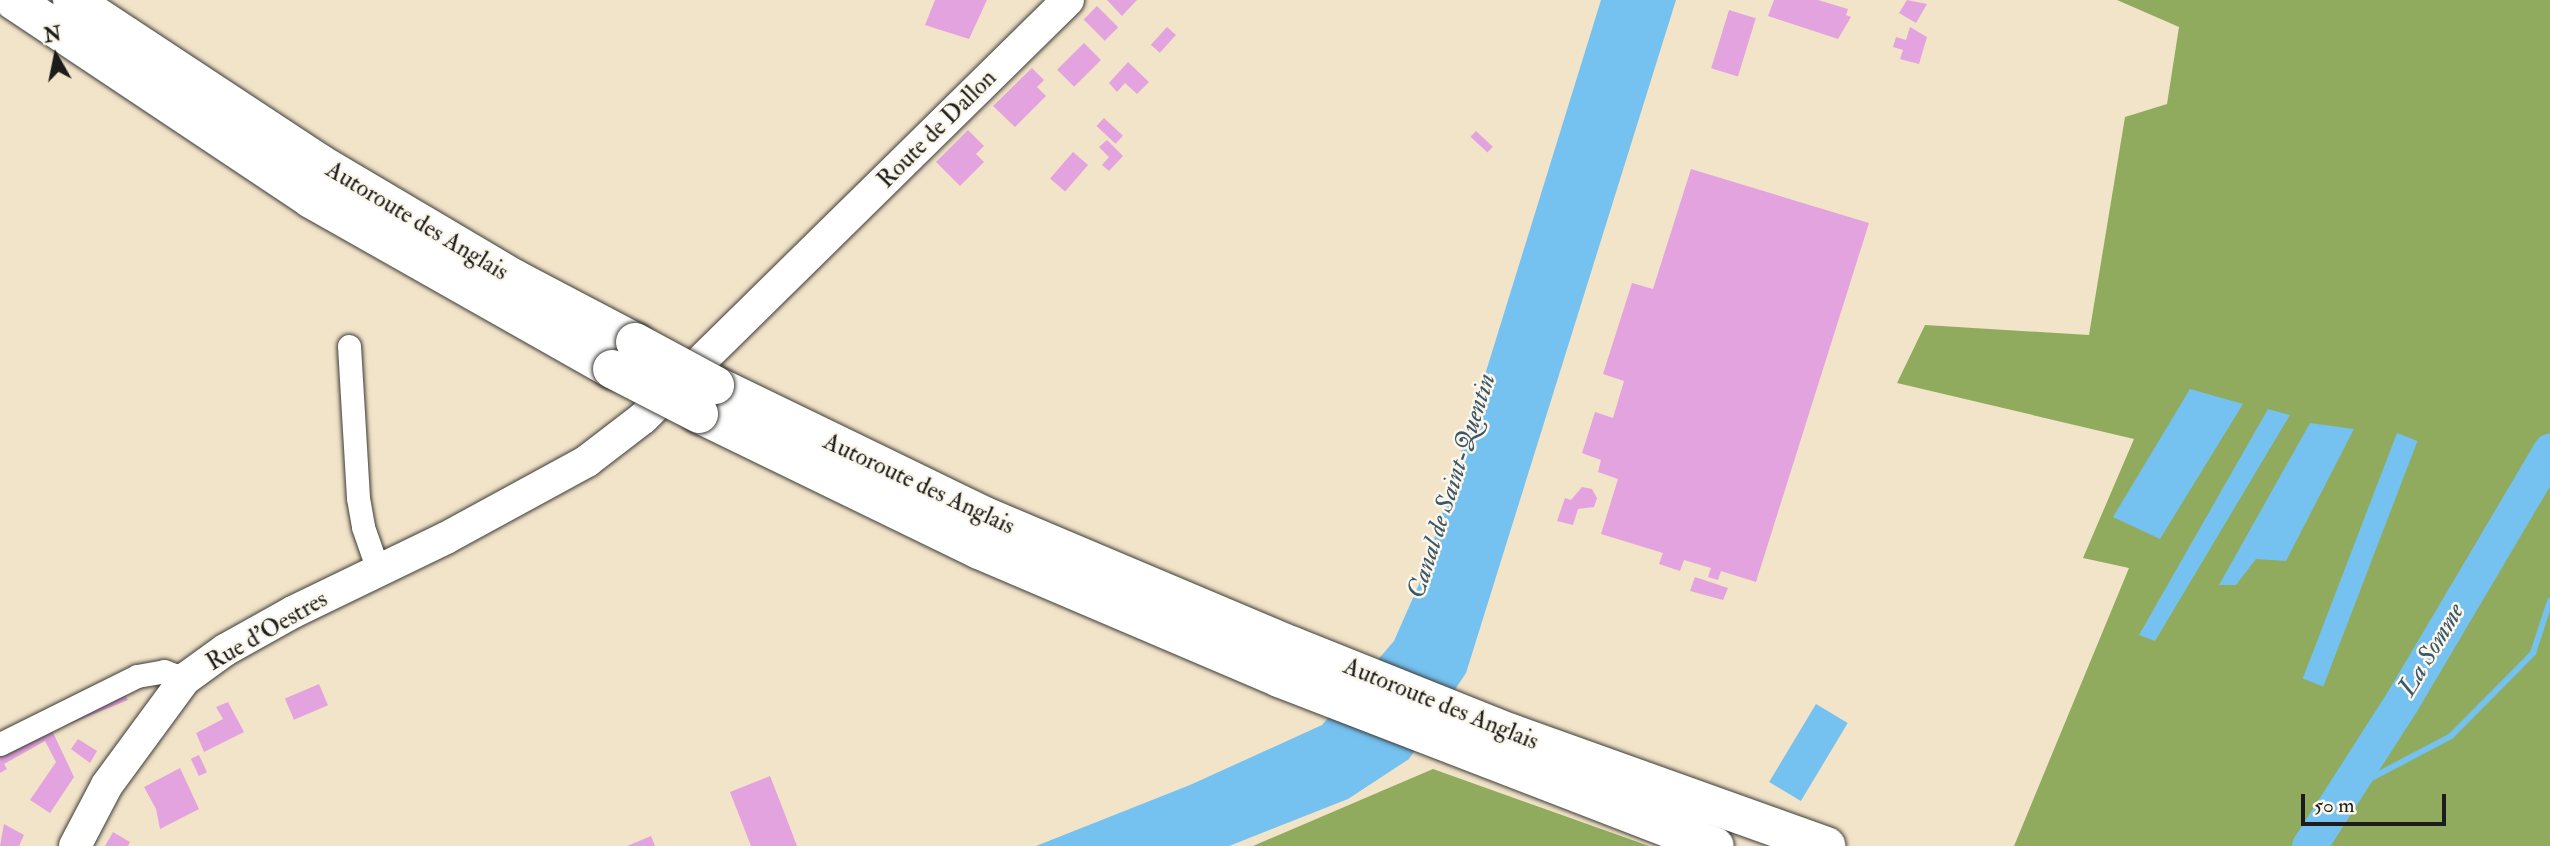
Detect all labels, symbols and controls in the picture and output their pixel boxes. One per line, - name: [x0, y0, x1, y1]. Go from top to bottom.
- north arrow: [21, 21, 91, 91]
- text: N: [42, 22, 63, 48]
- street label: Route de Dallon: [872, 64, 1002, 194]
- street label: Autoroute des Anglais: [321, 155, 513, 287]
- water label: Canal de Saint-Quentin: [1401, 370, 1503, 602]
- street label: Autoroute des Anglais: [819, 427, 1019, 541]
- street label: Rue d'Oestres: [201, 585, 333, 677]
- water label: La Somme: [2392, 598, 2472, 702]
- street label: Autoroute des Anglais: [1339, 652, 1543, 756]
- scale bar: [2305, 780, 2450, 824]
- text: 50 m: [2314, 792, 2355, 819]

